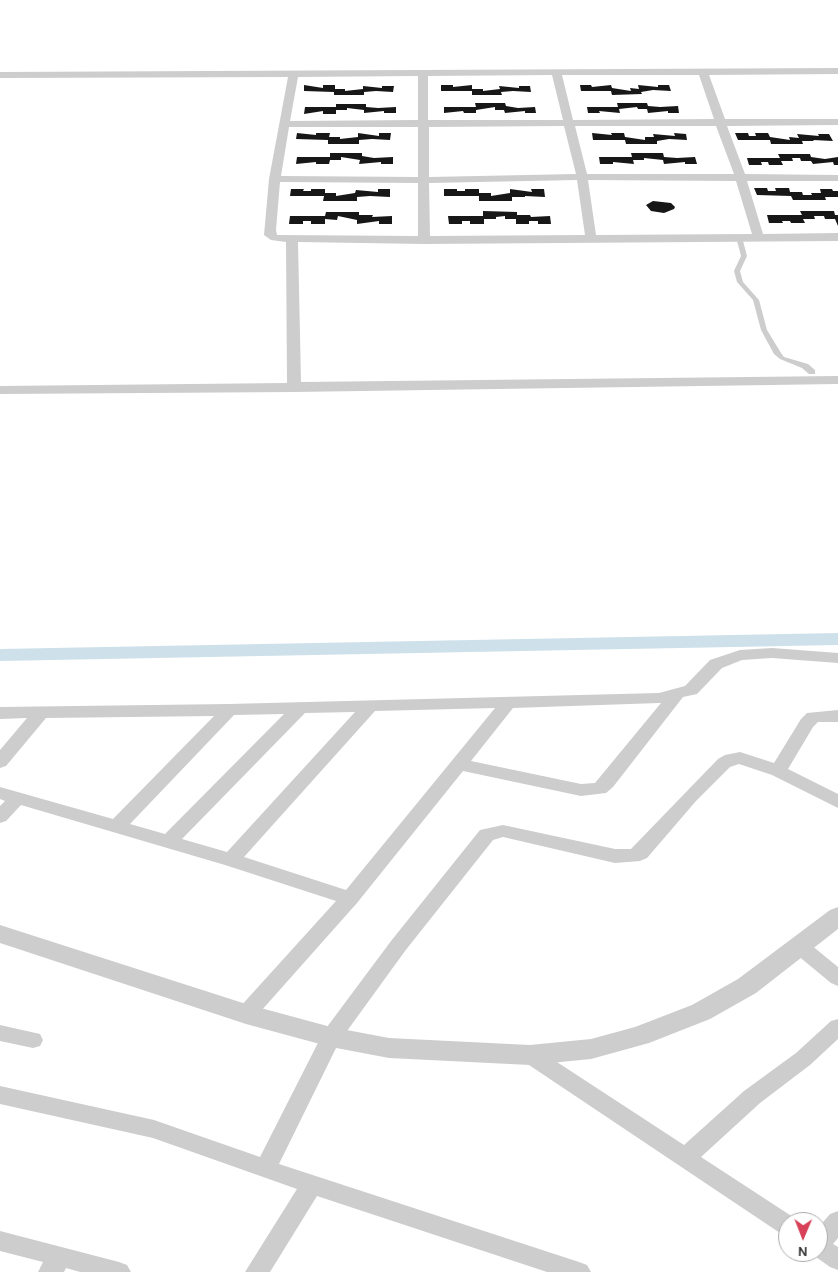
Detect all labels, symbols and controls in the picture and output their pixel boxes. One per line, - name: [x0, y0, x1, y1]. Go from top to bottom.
- north arrow: [778, 1212, 828, 1262]
- text: N: [798, 1243, 808, 1260]

